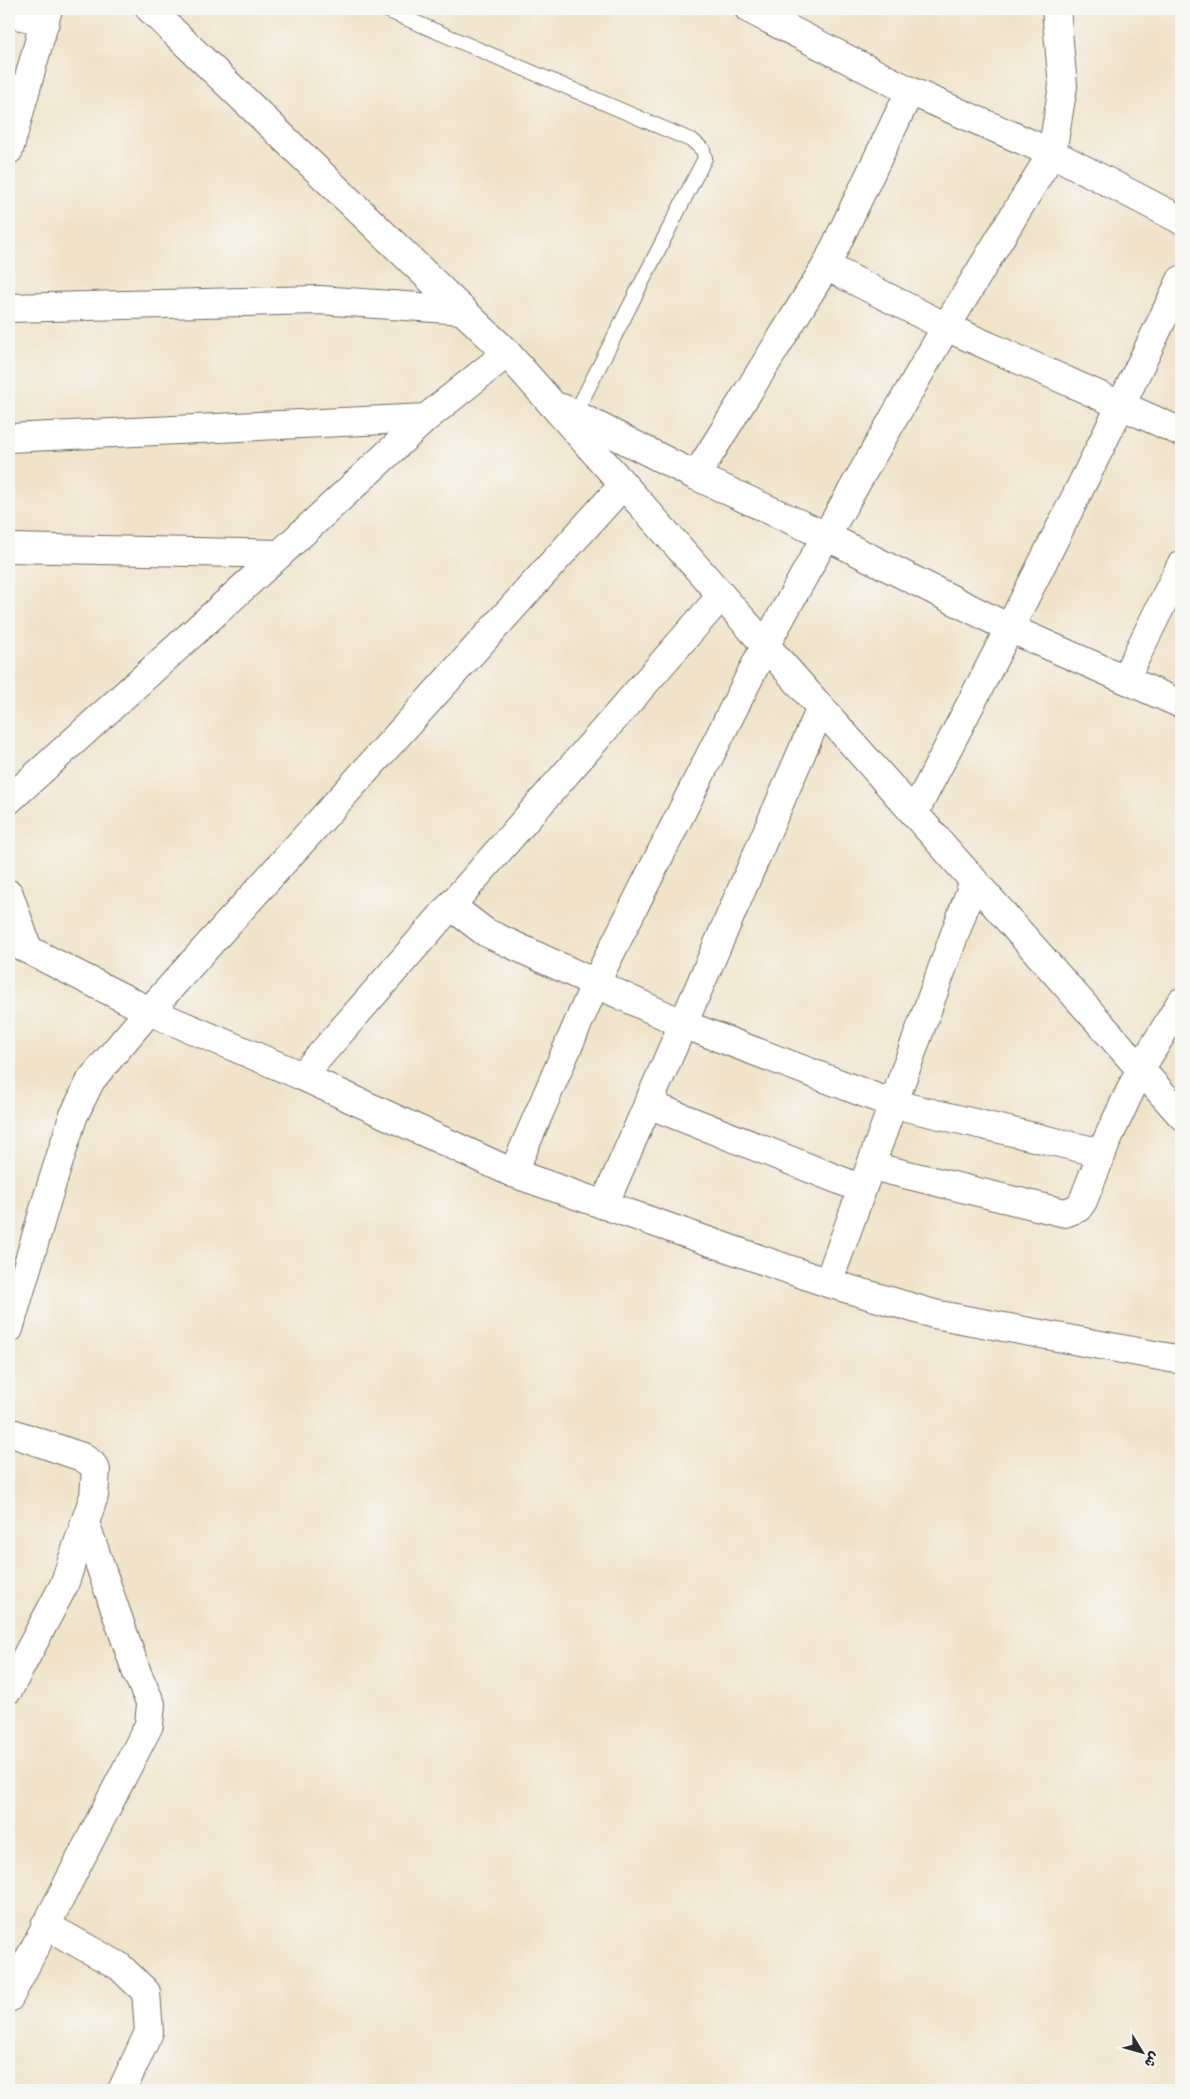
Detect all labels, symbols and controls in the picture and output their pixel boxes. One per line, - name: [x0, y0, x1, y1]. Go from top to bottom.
- north arrow: [1118, 2026, 1168, 2076]
- text: ش: [1141, 2048, 1163, 2071]

